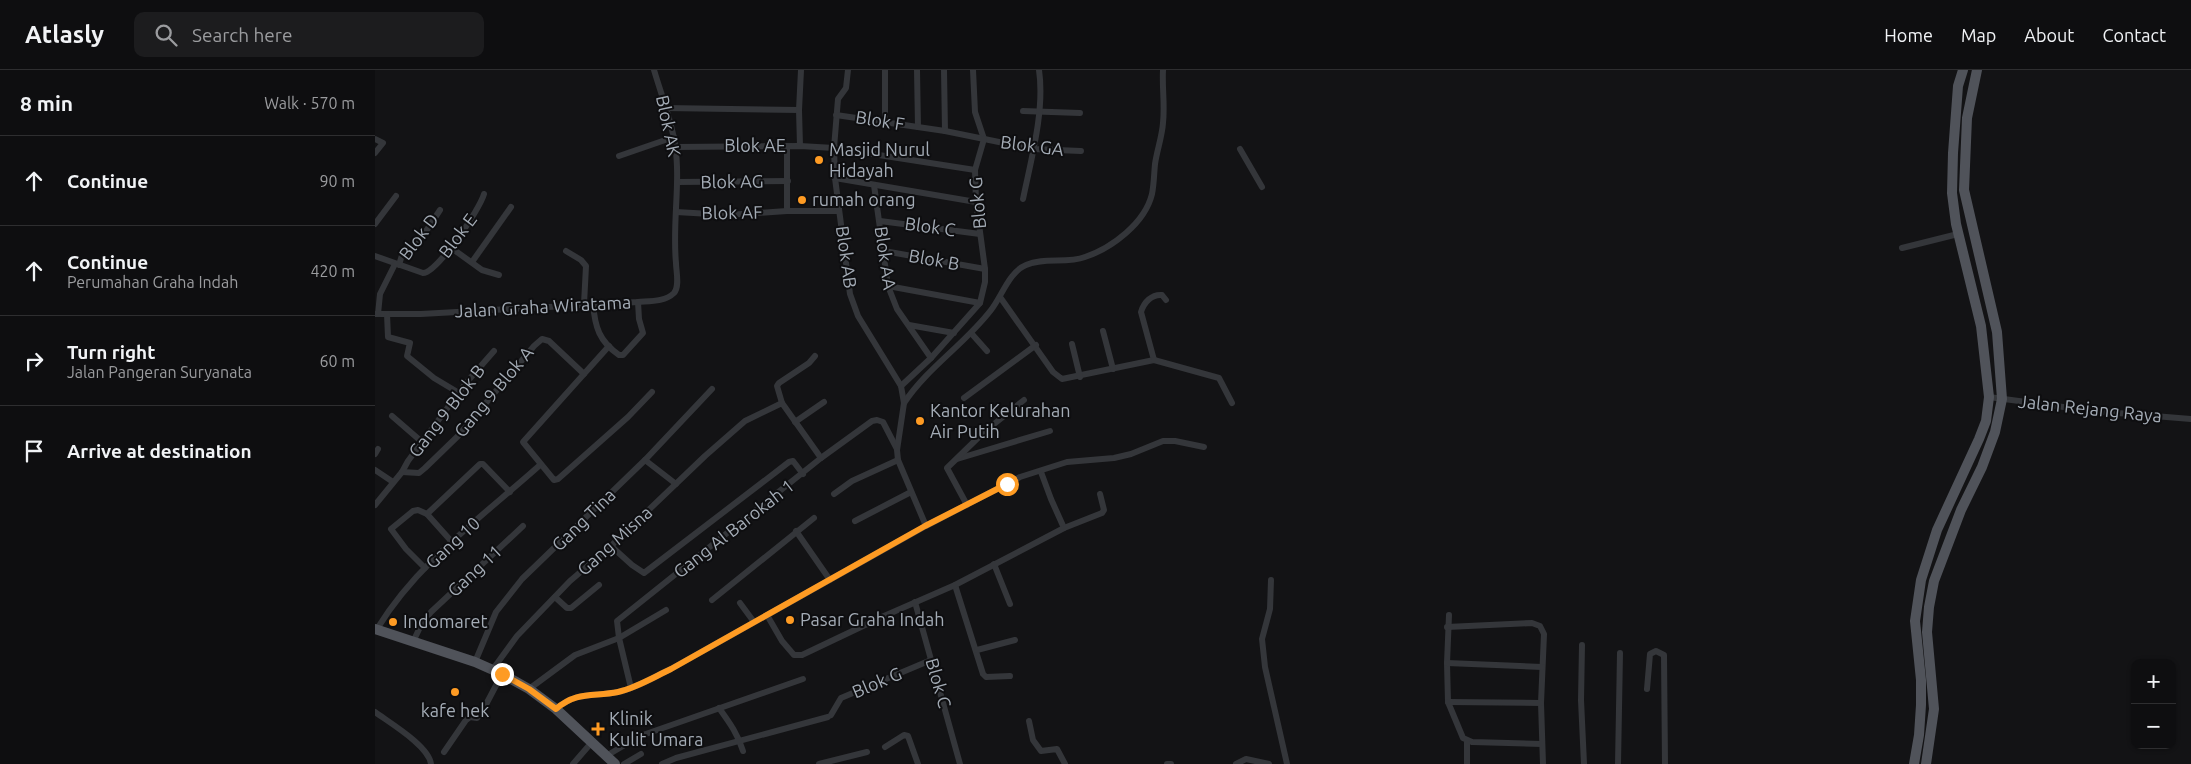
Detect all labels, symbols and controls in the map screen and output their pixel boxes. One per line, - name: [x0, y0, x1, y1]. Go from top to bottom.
- search box: [134, 12, 484, 57]
- text: Atlasly: [25, 21, 104, 48]
- icon: search: [152, 21, 180, 49]
- text: Search here: [192, 24, 292, 46]
- text: Home: [1884, 25, 1933, 45]
- text: Map: [1961, 25, 1996, 45]
- text: About: [2024, 25, 2074, 45]
- text: Contact: [2102, 25, 2166, 45]
- text: 8 min: [20, 91, 73, 115]
- street label: Blok AK: [653, 93, 685, 158]
- text: Walk · 570 m: [264, 94, 355, 112]
- street label: Blok F: [854, 106, 906, 134]
- street label: Blok GA: [999, 131, 1065, 159]
- street label: Blok AE: [724, 135, 786, 155]
- place label: Masjid Nurul Hidayah: [829, 139, 930, 180]
- marker: Masjid Nurul Hidayah: [813, 154, 825, 166]
- icon: ahead: [20, 167, 48, 195]
- text: Continue: [67, 170, 148, 192]
- street label: Blok AG: [700, 170, 764, 192]
- text: 90 m: [319, 172, 355, 190]
- street label: Blok G: [965, 176, 989, 230]
- place label: rumah orang: [812, 189, 916, 209]
- marker: rumah orang: [796, 194, 808, 206]
- street label: Blok AF: [701, 201, 763, 223]
- street label: Blok D: [394, 209, 442, 263]
- street label: Blok E: [434, 209, 480, 261]
- street label: Blok C: [904, 213, 957, 239]
- street label: Blok AB: [833, 224, 861, 289]
- street label: Blok AA: [872, 225, 900, 291]
- street label: Blok B: [907, 245, 961, 273]
- text: Continue: [67, 251, 148, 273]
- icon: ahead: [20, 257, 48, 285]
- text: 420 m: [310, 262, 355, 280]
- text: Perumahan Graha Indah: [67, 273, 238, 291]
- street label: Jalan Graha Wiratama: [454, 291, 632, 321]
- text: Turn right: [67, 341, 155, 363]
- street label: Gang 9 Blok A: [450, 342, 537, 441]
- icon: right: [20, 347, 48, 375]
- text: 60 m: [319, 352, 355, 370]
- street label: Gang 9 Blok B: [404, 360, 488, 460]
- text: Jalan Pangeran Suryanata: [67, 363, 252, 381]
- street label: Jalan Rejang Raya: [2017, 391, 2163, 425]
- place label: Kantor Kelurahan Air Putih: [930, 400, 1071, 441]
- marker: Kantor Kelurahan Air Putih: [914, 415, 926, 427]
- icon: arrive: [20, 437, 48, 465]
- text: Arrive at destination: [67, 440, 252, 462]
- route start: [996, 473, 1019, 496]
- street label: Gang Al Barokah 1: [669, 475, 798, 581]
- street label: Gang Tina: [547, 484, 619, 554]
- street label: Gang Misna: [573, 502, 656, 579]
- street label: Gang 10: [421, 512, 483, 572]
- street label: Gang 11: [443, 540, 505, 600]
- place label: Pasar Graha Indah: [800, 609, 944, 629]
- place label: Indomaret: [403, 611, 488, 631]
- marker: Pasar Graha Indah: [784, 614, 796, 626]
- marker: Indomaret: [387, 616, 399, 628]
- street label: Blok C: [922, 655, 956, 710]
- map controls: [2131, 659, 2176, 749]
- button: +: [2131, 659, 2176, 704]
- route end: [491, 663, 514, 686]
- street label: Blok G: [849, 663, 904, 701]
- marker: kafe hek: [449, 686, 461, 698]
- place label: kafe hek: [421, 700, 489, 720]
- button: −: [2131, 704, 2176, 749]
- place label: Klinik Kulit Umara: [609, 708, 704, 749]
- marker: Klinik Kulit Umara: [591, 722, 605, 736]

